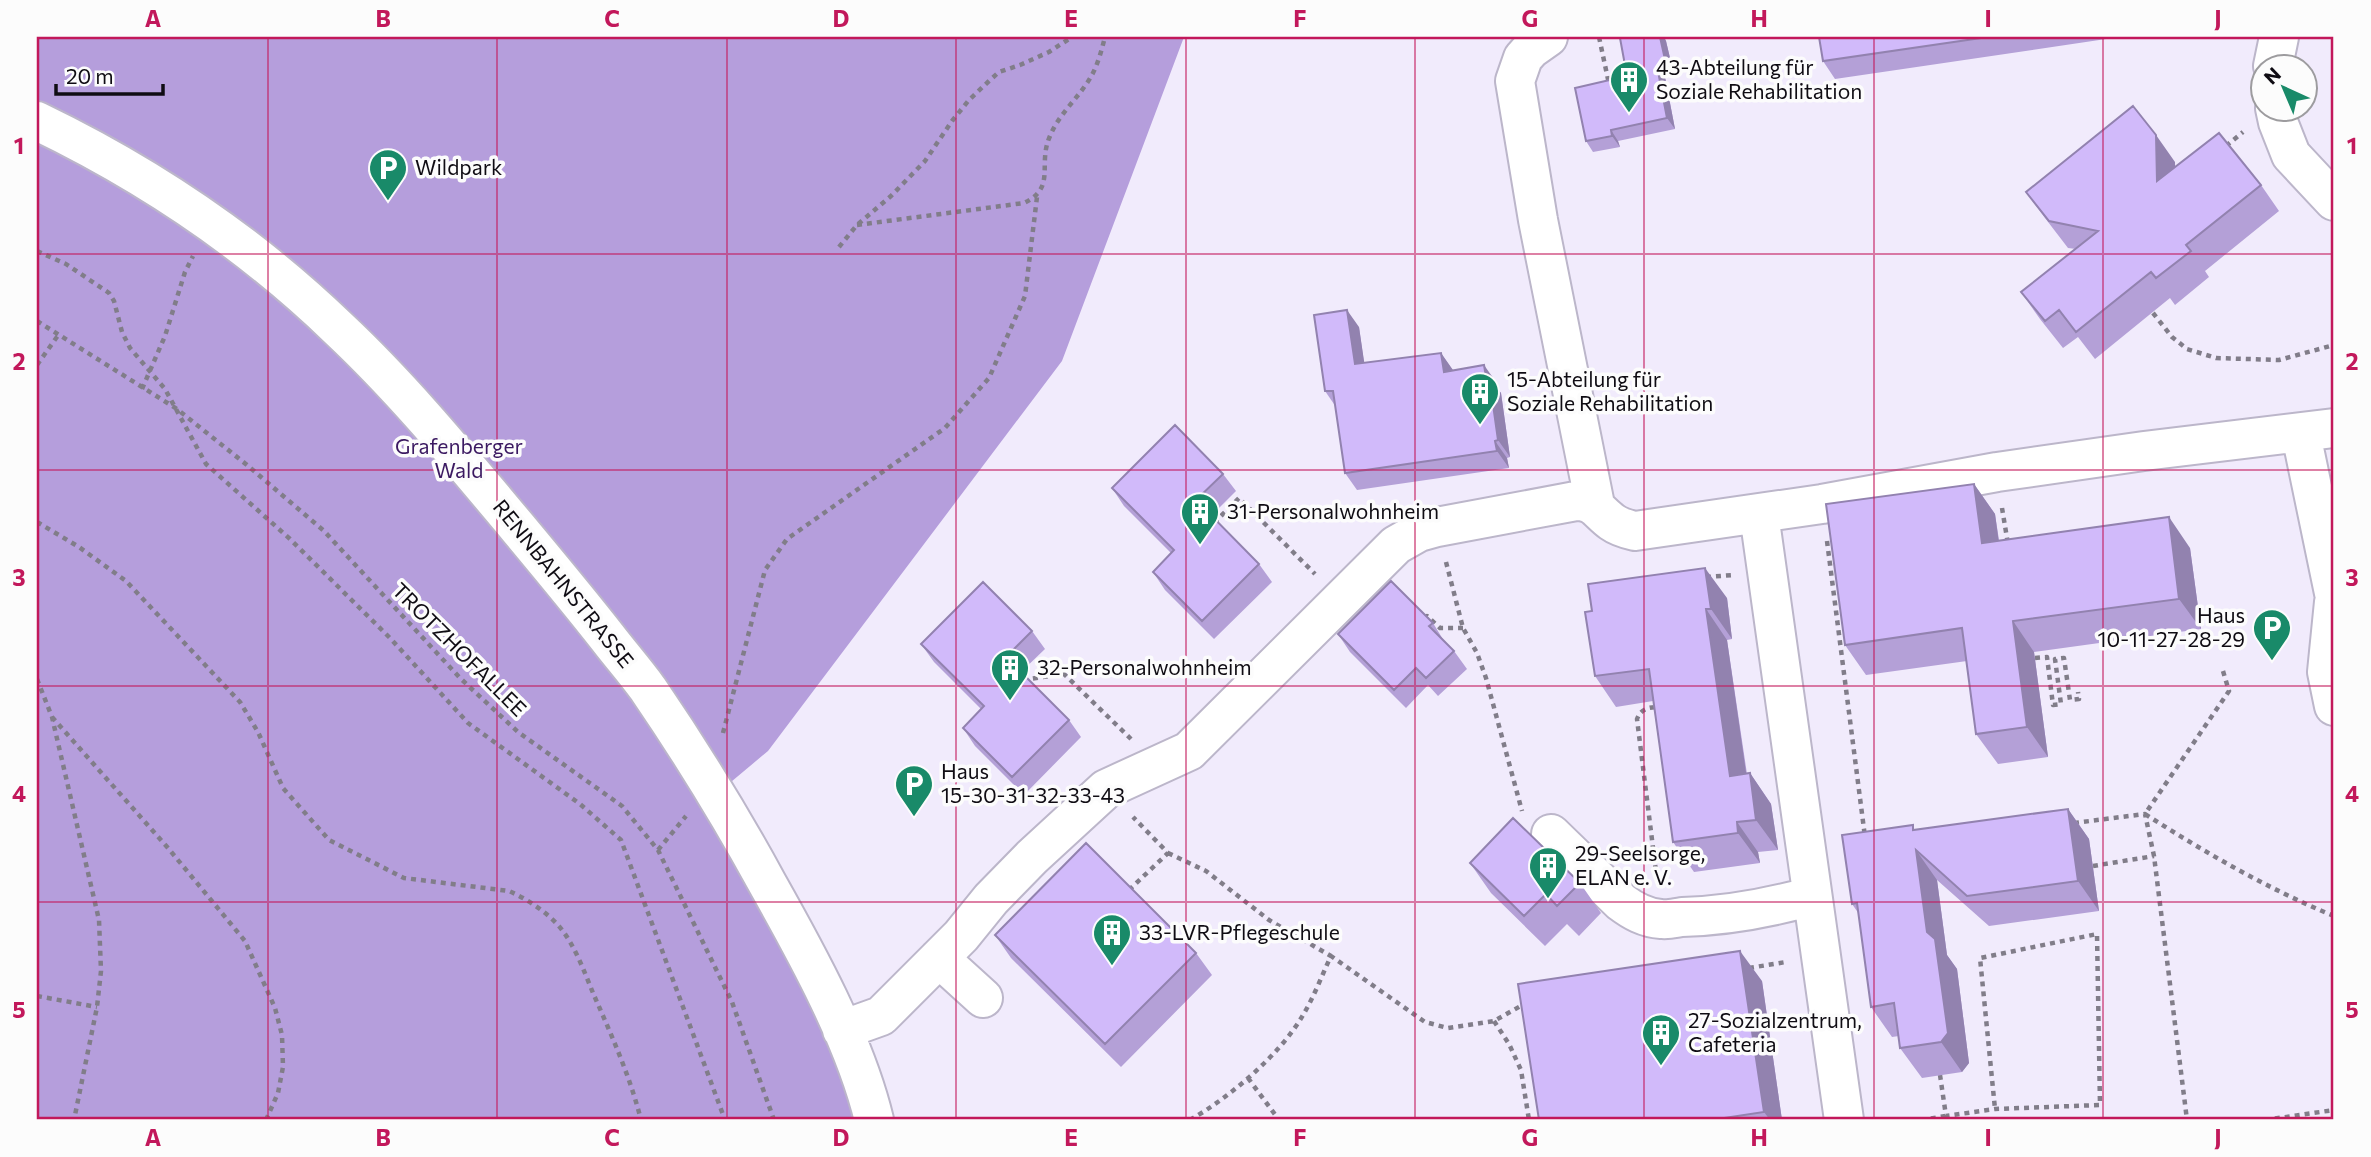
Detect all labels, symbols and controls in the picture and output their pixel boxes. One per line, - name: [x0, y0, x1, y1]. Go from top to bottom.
- text: A: [145, 4, 162, 32]
- text: B: [375, 4, 391, 32]
- text: C: [604, 4, 620, 32]
- text: D: [833, 4, 850, 32]
- text: E: [1064, 4, 1078, 32]
- text: F: [1293, 4, 1307, 32]
- text: G: [1522, 4, 1538, 32]
- text: H: [1750, 4, 1768, 32]
- text: I: [1984, 4, 1992, 32]
- text: J: [2214, 4, 2222, 32]
- scale bar: [56, 52, 163, 96]
- north arrow: [2248, 52, 2318, 122]
- place label: 43-Abteilung für Soziale Rehabilitation: [1656, 54, 1862, 103]
- building icon: 43-Abteilung für Soziale Rehabilitation: [1608, 59, 1650, 114]
- text: N: [2259, 62, 2285, 89]
- text: 20 m: [66, 63, 114, 88]
- text: 1: [14, 131, 24, 159]
- text: 1: [2347, 131, 2357, 159]
- parking icon: Wildpark: [367, 147, 409, 202]
- place label: Wildpark: [415, 154, 502, 179]
- text: 2: [12, 347, 26, 375]
- text: 2: [2345, 347, 2359, 375]
- place label: 15-Abteilung für Soziale Rehabilitation: [1507, 366, 1713, 415]
- building icon: 15-Abteilung für Soziale Rehabilitation: [1459, 371, 1501, 426]
- park label: Grafenberger Wald: [395, 433, 523, 482]
- building icon: 31-Personalwohnheim: [1179, 491, 1221, 546]
- street label: RENNBAHNSTRASSE: [489, 494, 640, 672]
- place label: 31-Personalwohnheim: [1227, 498, 1439, 523]
- text: 3: [12, 563, 26, 591]
- text: 3: [2345, 563, 2359, 591]
- street label: TROTZHOFALLEE: [388, 577, 532, 721]
- place label: Haus 10-11-27-28-29: [2098, 602, 2245, 651]
- parking icon: Haus 10-11-27-28-29: [2251, 607, 2293, 662]
- building icon: 32-Personalwohnheim: [989, 647, 1031, 702]
- place label: 32-Personalwohnheim: [1037, 654, 1252, 679]
- place label: Haus 15-30-31-32-33-43: [941, 758, 1125, 807]
- parking icon: Haus 15-30-31-32-33-43: [893, 763, 935, 818]
- text: 4: [12, 779, 26, 807]
- text: 4: [2345, 779, 2359, 807]
- place label: 29-Seelsorge, ELAN e. V.: [1575, 840, 1705, 889]
- building icon: 29-Seelsorge, ELAN e. V.: [1527, 845, 1569, 900]
- building icon: 33-LVR-Pflegeschule: [1091, 912, 1133, 967]
- place label: 33-LVR-Pflegeschule: [1139, 919, 1340, 944]
- text: 5: [12, 995, 26, 1023]
- text: 5: [2345, 995, 2359, 1023]
- place label: 27-Sozialzentrum, Cafeteria: [1688, 1007, 1862, 1056]
- building icon: 27-Sozialzentrum, Cafeteria: [1640, 1012, 1682, 1067]
- text: A: [145, 1123, 162, 1151]
- text: B: [375, 1123, 391, 1151]
- text: C: [604, 1123, 620, 1151]
- text: D: [833, 1123, 850, 1151]
- text: E: [1064, 1123, 1078, 1151]
- text: F: [1293, 1123, 1307, 1151]
- text: G: [1522, 1123, 1538, 1151]
- text: H: [1750, 1123, 1768, 1151]
- text: I: [1984, 1123, 1992, 1151]
- text: J: [2214, 1123, 2222, 1151]

